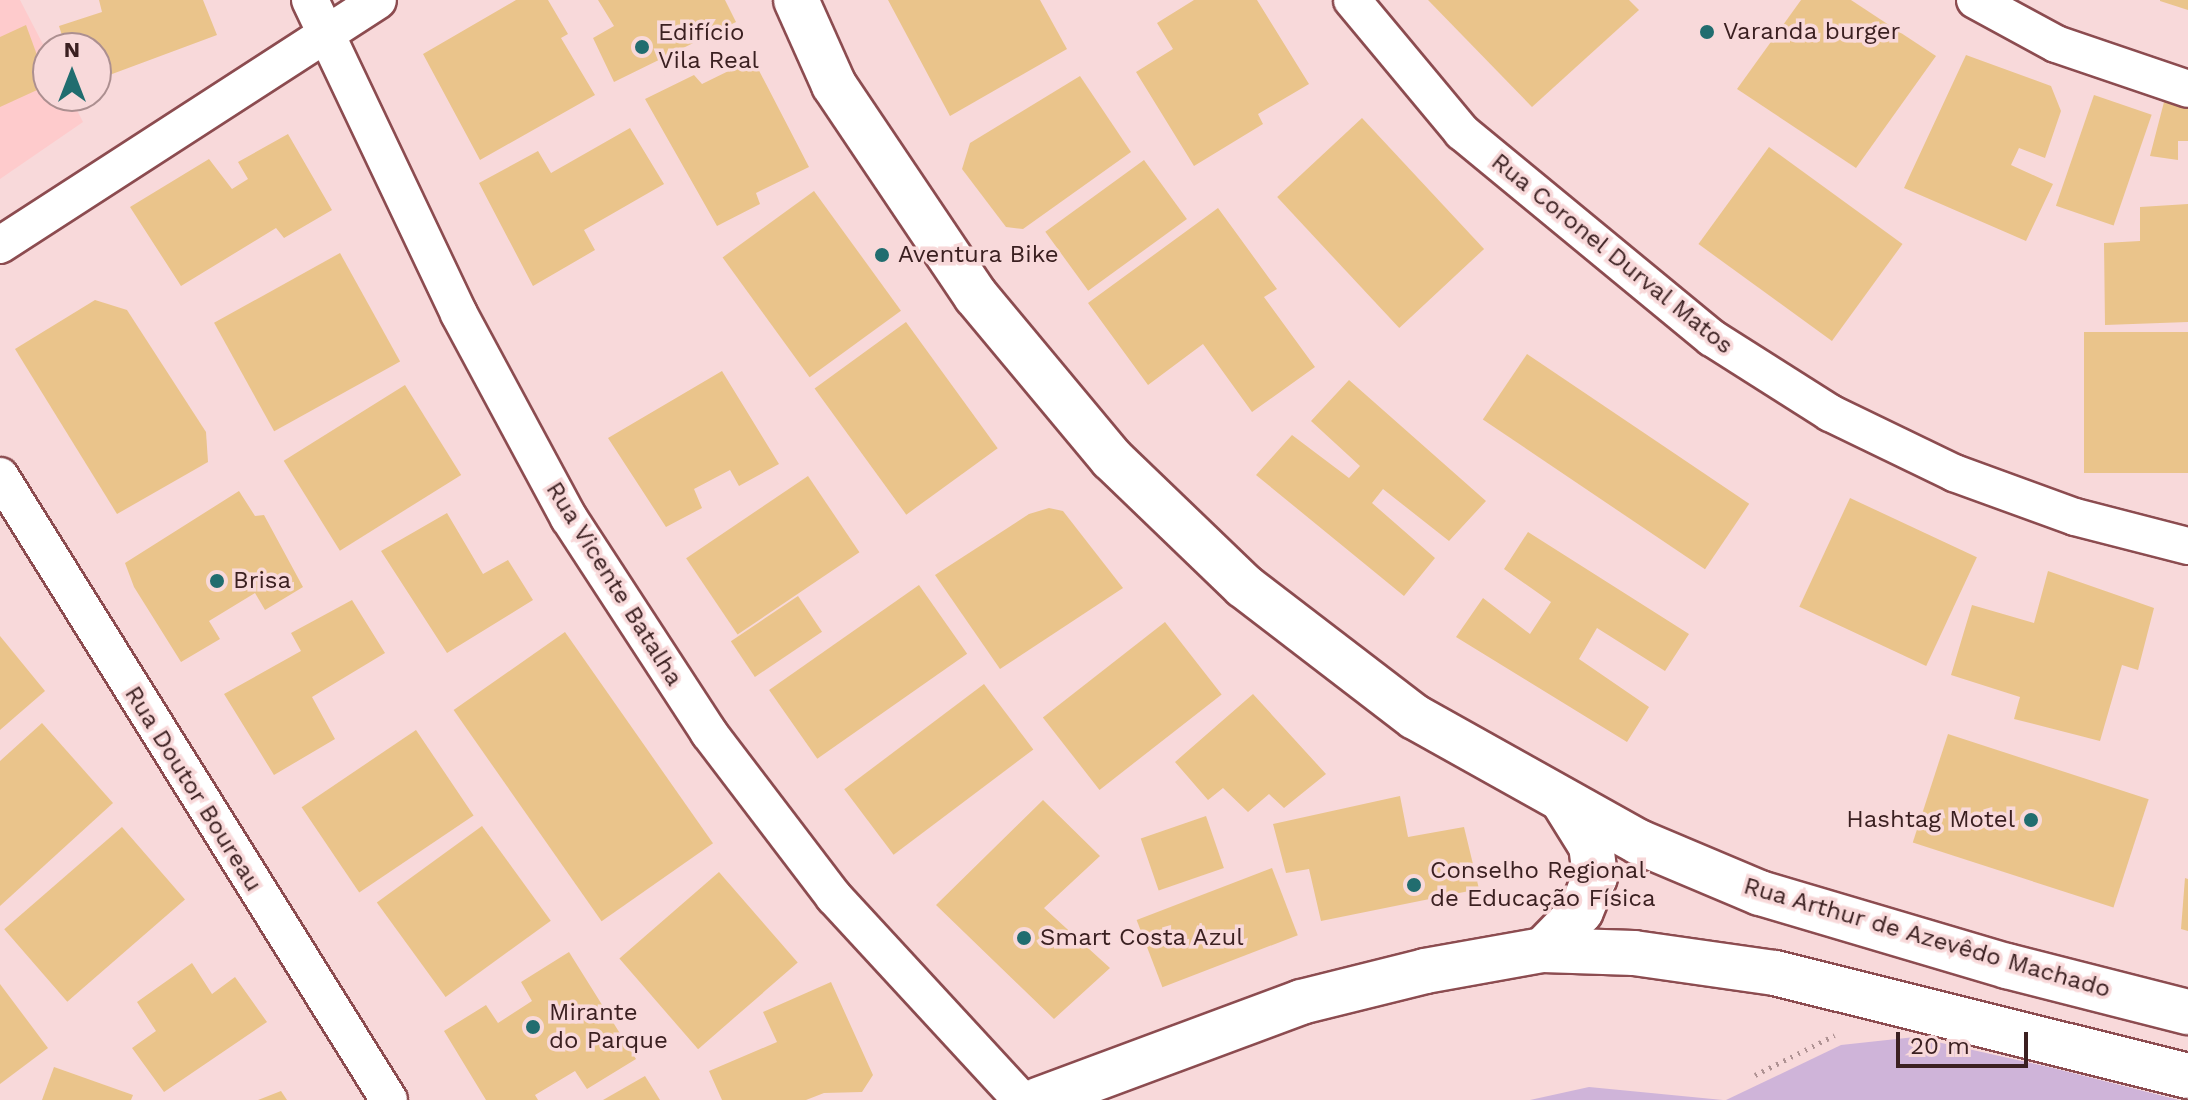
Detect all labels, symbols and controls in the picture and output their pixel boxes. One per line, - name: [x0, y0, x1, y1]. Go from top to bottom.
- place label: Varanda burger: [1723, 18, 1901, 46]
- place label: Edifício Vila Real: [658, 19, 759, 75]
- marker: Varanda burger: [1698, 23, 1716, 41]
- north arrow: [32, 32, 112, 112]
- text: N: [64, 37, 80, 62]
- marker: Edifício Vila Real: [633, 38, 651, 56]
- street label: Rua Coronel Durval Matos: [1484, 147, 1740, 361]
- place label: Aventura Bike: [898, 241, 1059, 269]
- marker: Aventura Bike: [873, 246, 891, 264]
- street label: Rua Vicente Batalha: [539, 476, 689, 692]
- place label: Brisa: [233, 567, 291, 595]
- marker: Brisa: [208, 572, 226, 590]
- street label: Rua Doutor Boureau: [118, 681, 268, 897]
- place label: Hashtag Motel: [1846, 806, 2015, 834]
- marker: Hashtag Motel: [2022, 811, 2040, 829]
- place label: Conselho Regional de Educação Física: [1430, 857, 1656, 913]
- street label: Rua Arthur de Azevêdo Machado: [1739, 871, 2115, 1005]
- marker: Conselho Regional de Educação Física: [1405, 876, 1423, 894]
- place label: Smart Costa Azul: [1040, 924, 1245, 952]
- marker: Smart Costa Azul: [1015, 929, 1033, 947]
- place label: Mirante do Parque: [549, 999, 668, 1055]
- scale bar: [1900, 1016, 2032, 1066]
- marker: Mirante do Parque: [524, 1018, 542, 1036]
- text: 20 m: [1910, 1032, 1970, 1060]

